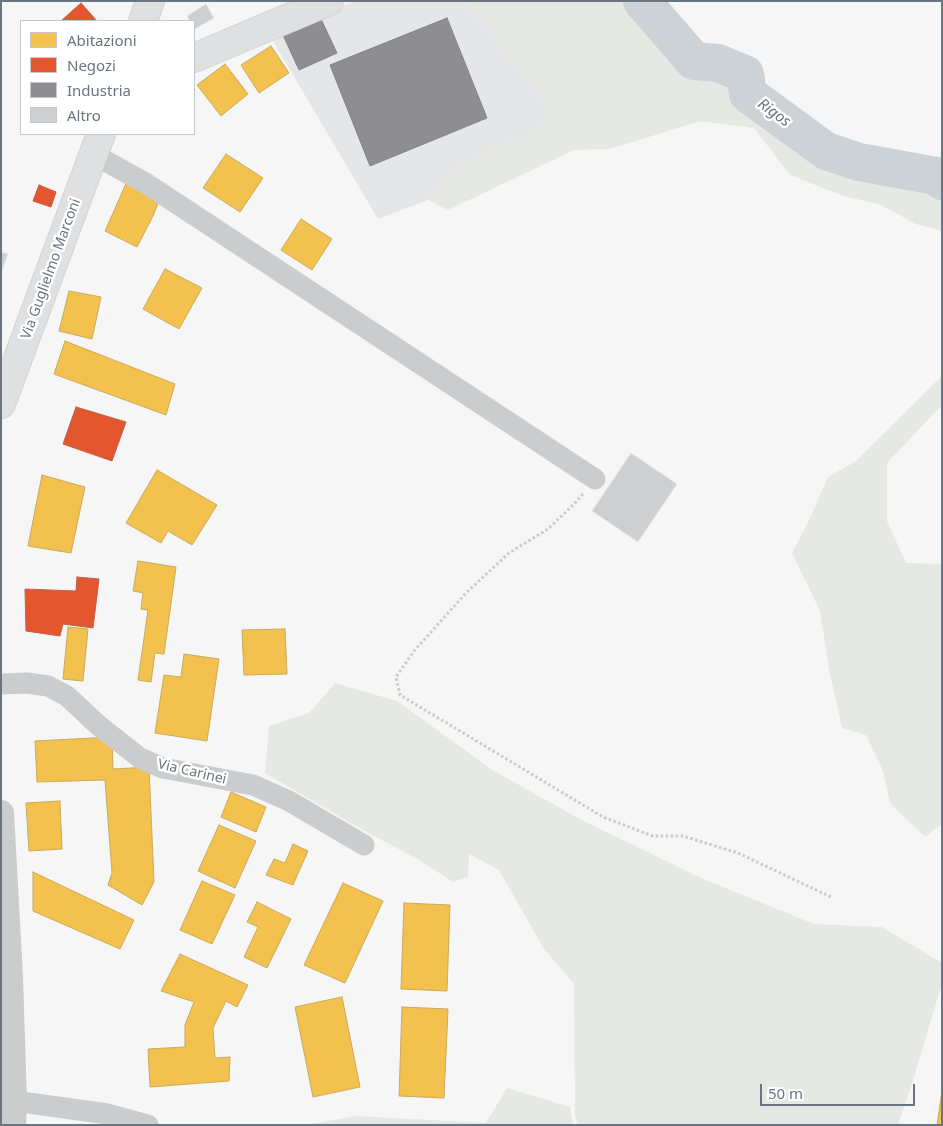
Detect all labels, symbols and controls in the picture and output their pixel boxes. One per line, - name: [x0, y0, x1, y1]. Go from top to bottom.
- legend: [20, 20, 195, 135]
- text: Abitazioni: [67, 30, 137, 50]
- text: Negozi: [67, 55, 116, 75]
- text: Industria: [67, 80, 131, 100]
- water label: Rigos: [754, 95, 794, 131]
- text: Altro: [67, 105, 101, 125]
- street label: Via Guglielmo Marconi: [18, 196, 84, 342]
- street label: Via Carinei: [156, 756, 228, 788]
- scale bar: [763, 1074, 918, 1106]
- text: 50 m: [768, 1083, 803, 1103]

